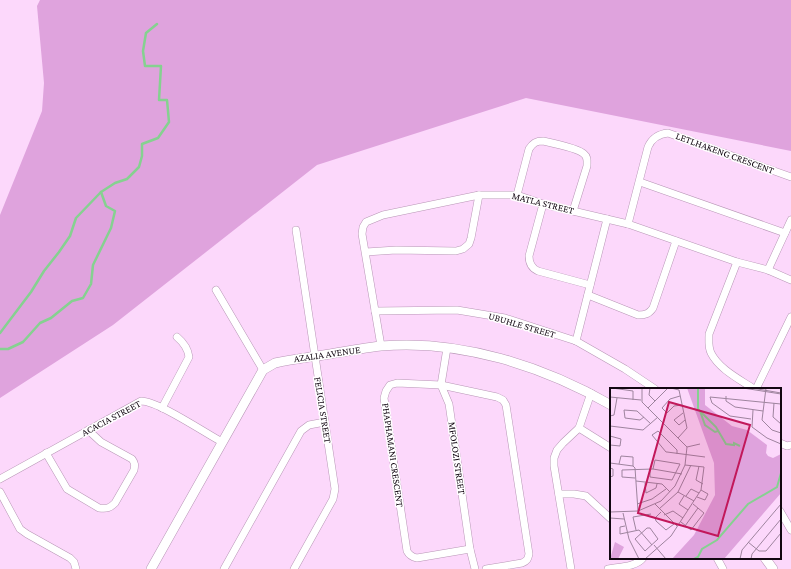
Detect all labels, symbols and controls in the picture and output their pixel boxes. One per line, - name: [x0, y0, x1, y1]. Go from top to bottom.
- street label: LETLHAKENG CRESCENT: [674, 130, 776, 176]
- street label: MATLA STREET: [511, 190, 576, 216]
- street label: UBUHLE STREET: [487, 310, 557, 340]
- street label: AZALIA AVENUE: [293, 344, 362, 364]
- street label: FELICIA STREET: [312, 376, 334, 444]
- inset map: [610, 388, 781, 559]
- street label: ACACIA STREET: [80, 398, 143, 438]
- street label: PHAPHAMANI CRESCENT: [380, 402, 406, 508]
- street label: MFOLOZI STREET: [446, 421, 468, 496]

